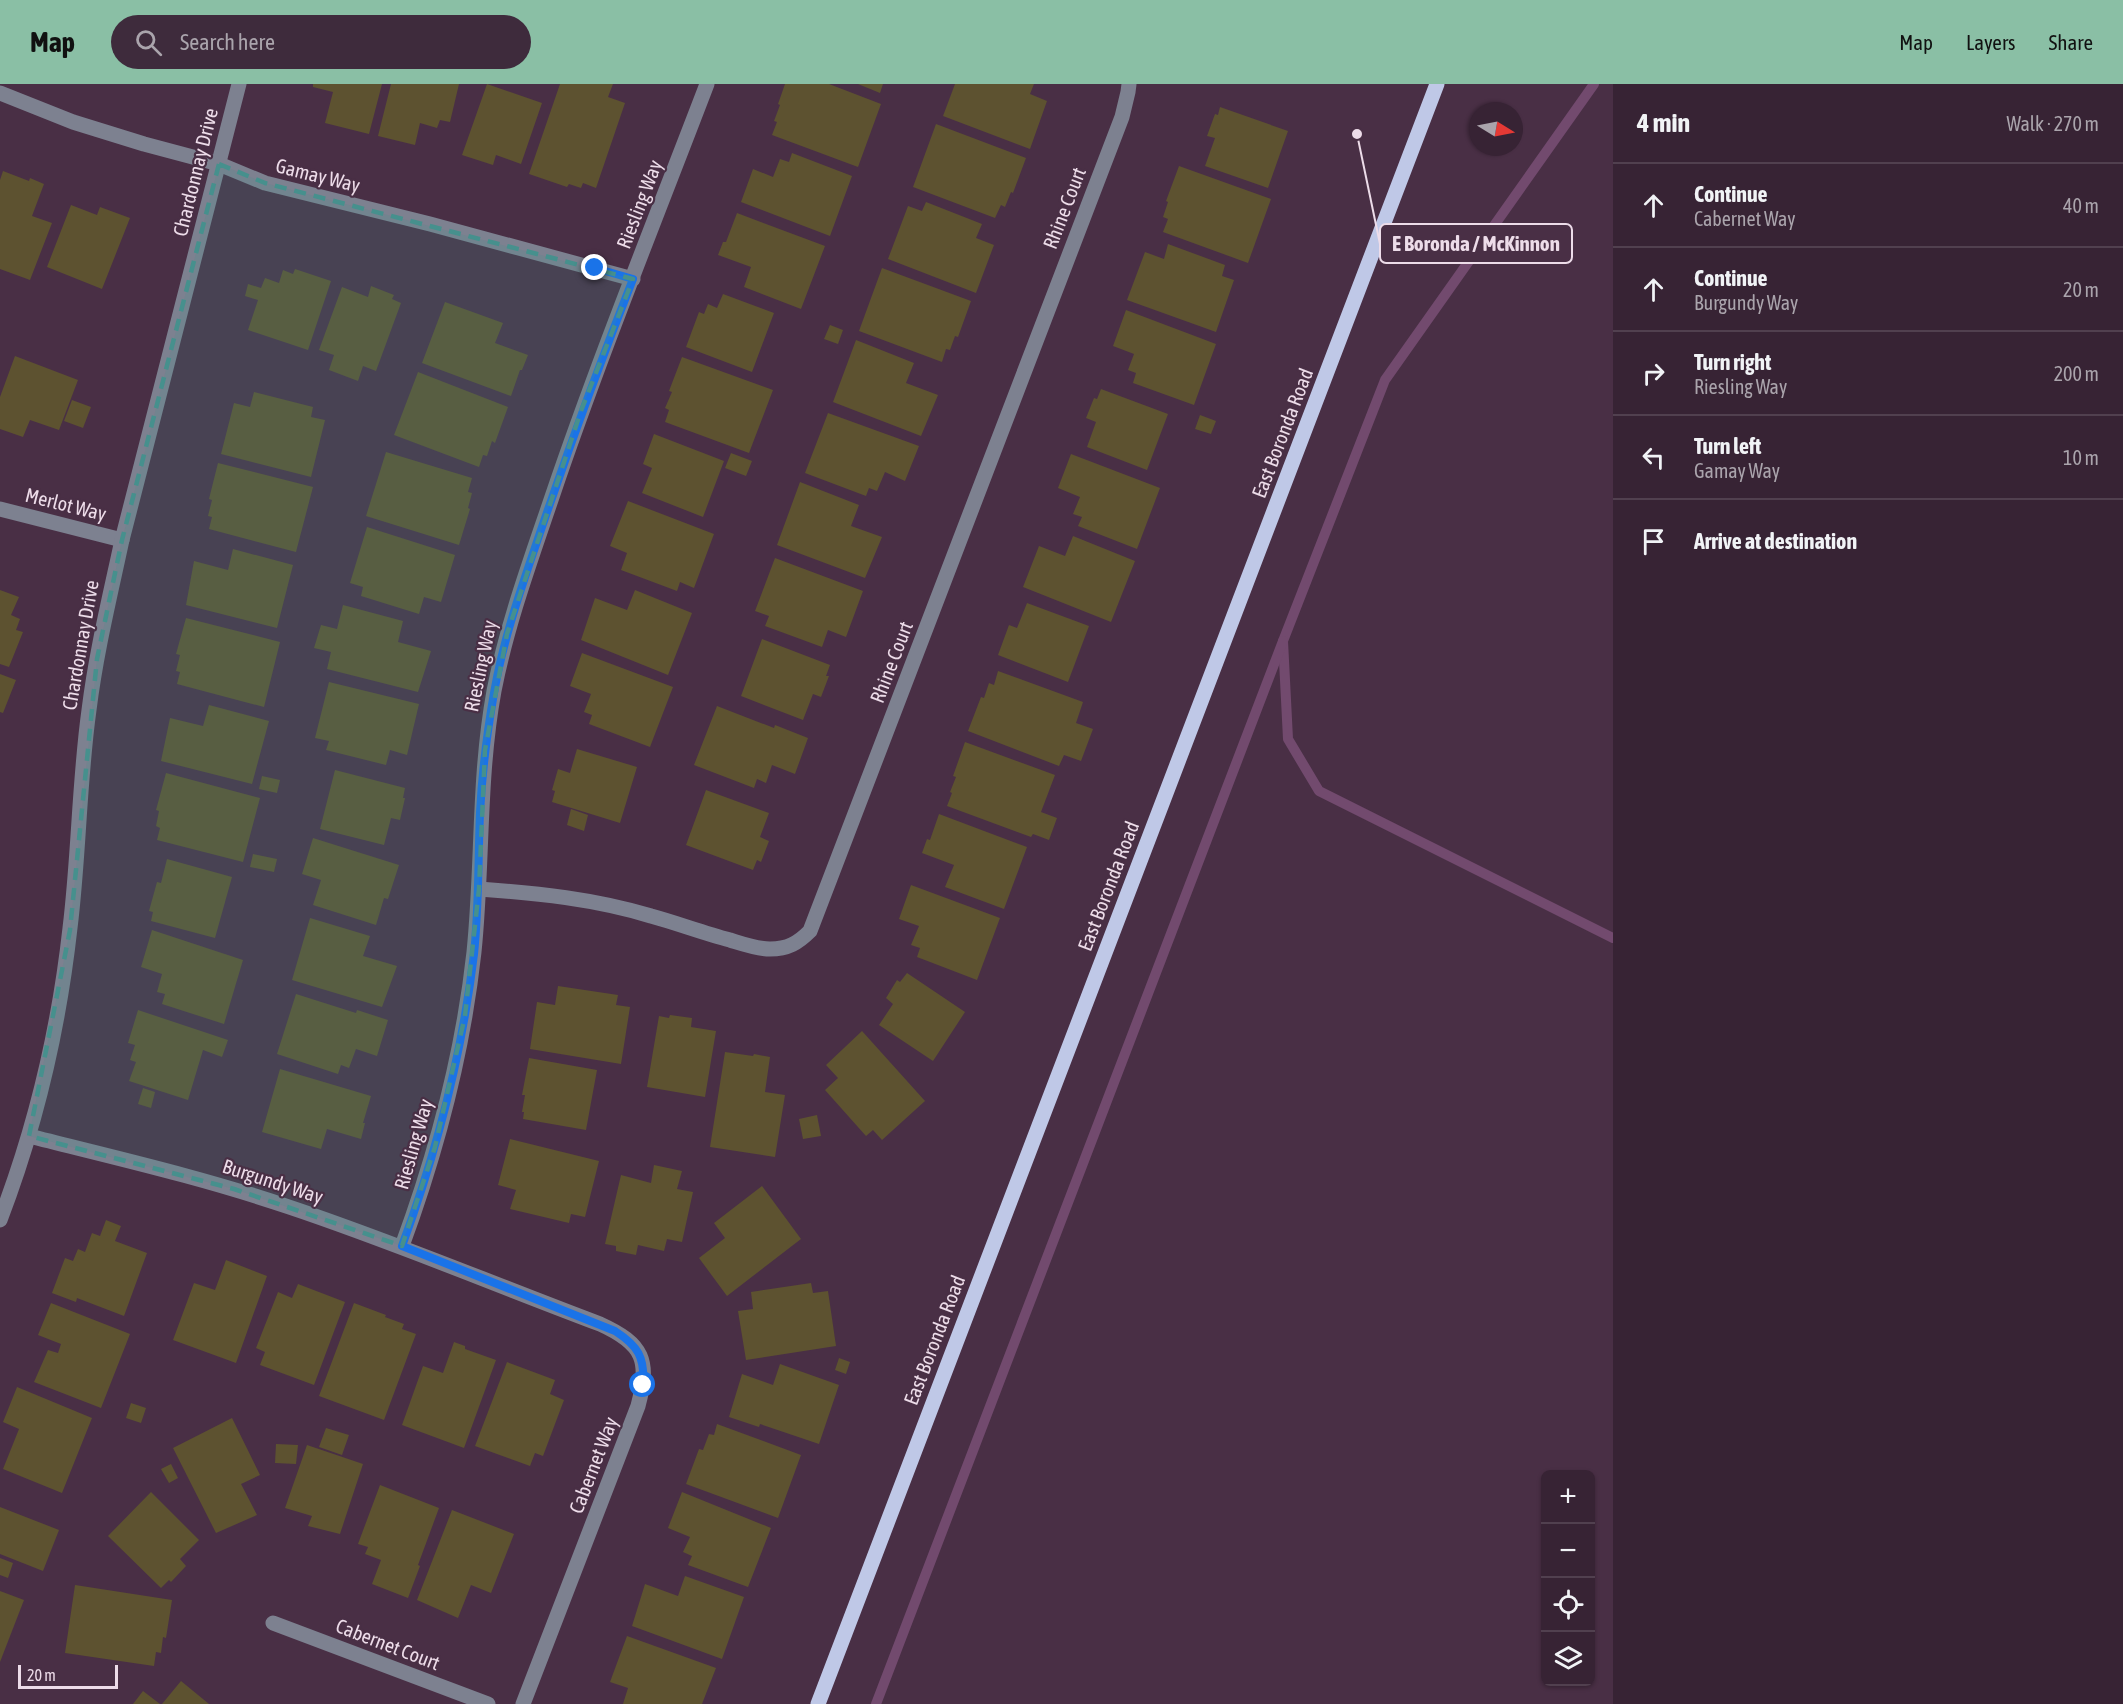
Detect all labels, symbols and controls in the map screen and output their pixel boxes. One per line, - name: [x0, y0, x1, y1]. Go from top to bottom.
- search box: [111, 15, 531, 69]
- text: Map: [30, 26, 75, 58]
- icon: search: [132, 26, 165, 59]
- text: Search here: [180, 29, 275, 55]
- text: Map: [1899, 30, 1933, 54]
- text: Layers: [1966, 30, 2016, 54]
- text: Share: [2049, 30, 2093, 54]
- north arrow: [1469, 102, 1523, 156]
- street label: Chardonnay Drive: [168, 106, 222, 238]
- text: 4 min: [1637, 108, 1690, 138]
- text: Walk · 270 m: [2007, 112, 2099, 135]
- street label: Gamay Way: [273, 153, 363, 197]
- street label: Riesling Way: [612, 156, 666, 252]
- street label: Rhine Court: [1038, 164, 1090, 252]
- text: Continue: [1694, 181, 1768, 207]
- icon: ahead: [1637, 189, 1670, 222]
- text: 40 m: [2063, 194, 2099, 217]
- text: Cabernet Way: [1694, 207, 1795, 230]
- callout: E Boronda / McKinnon: [1380, 224, 1572, 263]
- text: E Boronda / McKinnon: [1392, 231, 1560, 255]
- route end: [581, 254, 607, 280]
- text: Continue: [1694, 265, 1768, 291]
- icon: ahead: [1637, 273, 1670, 306]
- text: 20 m: [2063, 278, 2099, 301]
- text: Burgundy Way: [1694, 291, 1798, 314]
- text: Turn right: [1694, 349, 1771, 375]
- icon: right: [1637, 357, 1670, 390]
- text: 200 m: [2054, 362, 2099, 385]
- street label: East Boronda Road: [1247, 365, 1317, 501]
- text: Riesling Way: [1694, 375, 1787, 398]
- text: Turn left: [1694, 433, 1761, 459]
- icon: left: [1637, 441, 1670, 474]
- text: 10 m: [2063, 446, 2099, 469]
- text: Gamay Way: [1694, 459, 1780, 482]
- street label: Merlot Way: [23, 483, 109, 525]
- icon: arrive: [1637, 525, 1670, 558]
- text: Arrive at destination: [1694, 528, 1857, 554]
- street label: Chardonnay Drive: [57, 578, 103, 712]
- street label: Riesling Way: [459, 618, 501, 714]
- street label: Rhine Court: [865, 618, 917, 706]
- street label: East Boronda Road: [1073, 818, 1143, 954]
- street label: Riesling Way: [389, 1096, 437, 1192]
- street label: Burgundy Way: [220, 1154, 326, 1208]
- street label: East Boronda Road: [899, 1272, 969, 1408]
- route start: [629, 1371, 655, 1397]
- street label: Cabernet Way: [564, 1414, 622, 1516]
- map controls: [1541, 1470, 1595, 1686]
- button: +: [1541, 1470, 1595, 1524]
- button: −: [1541, 1524, 1595, 1578]
- button: locate: [1541, 1578, 1595, 1632]
- street label: Cabernet Court: [333, 1614, 443, 1674]
- button: layers: [1541, 1632, 1595, 1686]
- scale bar: [18, 1662, 118, 1690]
- text: 20 m: [27, 1666, 56, 1684]

